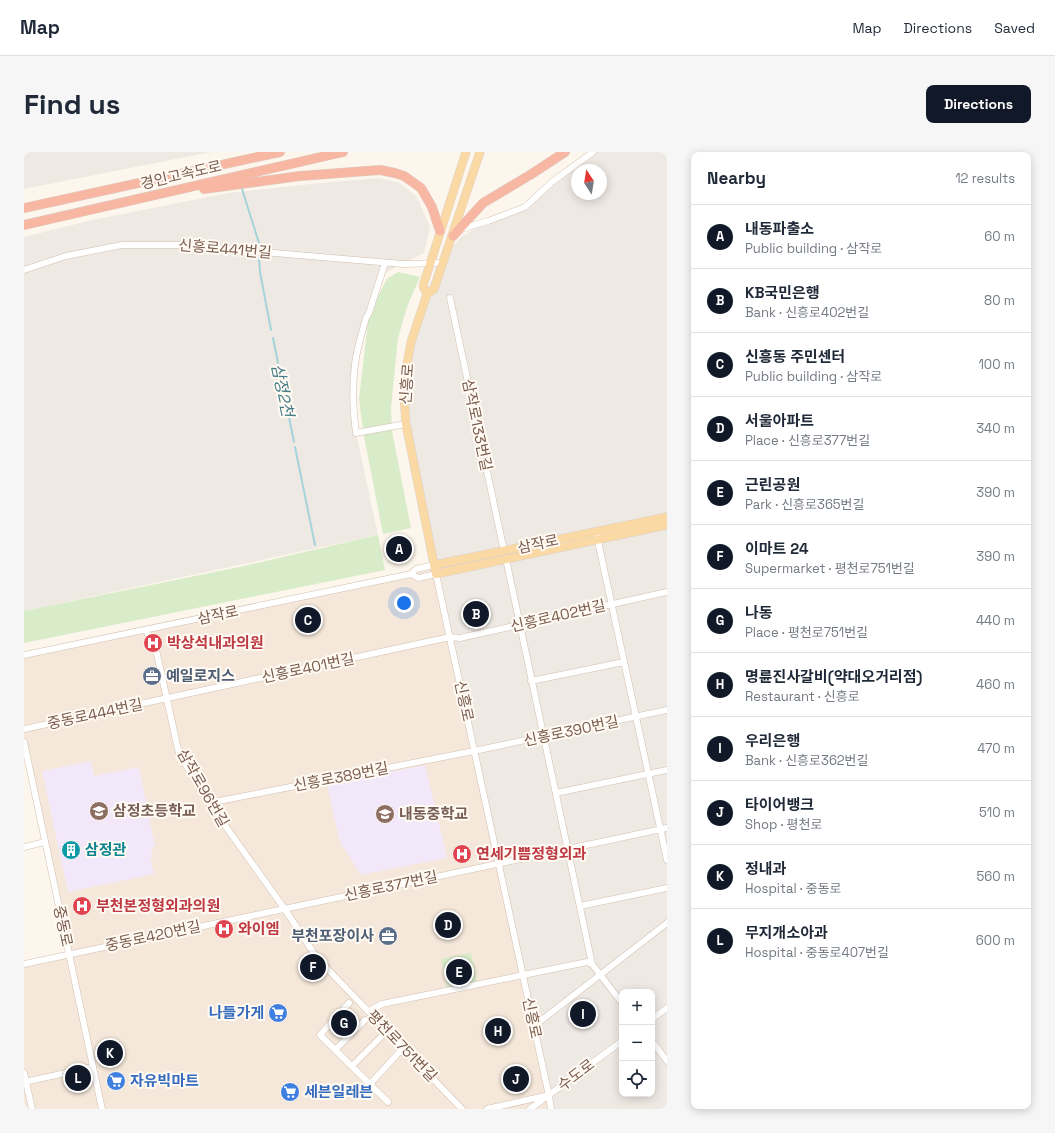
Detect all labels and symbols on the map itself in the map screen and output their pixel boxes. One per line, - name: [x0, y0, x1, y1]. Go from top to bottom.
- street label: 경인고속도로: [138, 156, 223, 193]
- north arrow: [571, 164, 607, 200]
- street label: 신흥로441번길: [178, 235, 273, 262]
- water label: 삼정2천: [267, 362, 299, 421]
- street label: 신흥로: [396, 363, 417, 405]
- street label: 삼작로133번길: [458, 377, 496, 473]
- street label: 삼작로: [516, 530, 560, 557]
- pin: A: [386, 534, 412, 564]
- your location: [394, 593, 414, 613]
- street label: 신흥로402번길: [508, 595, 607, 636]
- pin: B: [463, 599, 489, 629]
- street label: 삼작로: [196, 601, 240, 628]
- pin: C: [295, 605, 321, 635]
- hospital icon: 박상석내과의원: [142, 632, 164, 654]
- place label: 박상석내과의원: [167, 633, 264, 652]
- street label: 신흥로401번길: [260, 648, 356, 687]
- office icon: 예일로지스: [141, 665, 163, 687]
- place label: 예일로지스: [166, 666, 235, 685]
- street label: 신흥로: [451, 679, 478, 723]
- street label: 중동로444번길: [45, 694, 144, 733]
- street label: 신흥로390번길: [522, 711, 620, 750]
- street label: 삼작로96번길: [173, 745, 234, 830]
- street label: 신흥로389번길: [292, 758, 390, 795]
- school or university icon: 삼정초등학교: [88, 800, 110, 822]
- place label: 삼정초등학교: [113, 801, 196, 820]
- school or university icon: 내동중학교: [374, 803, 396, 825]
- place label: 내동중학교: [399, 804, 468, 823]
- building icon: 삼정관: [60, 839, 82, 861]
- place label: 삼정관: [85, 840, 127, 859]
- hospital icon: 연세기쁨정형외과: [451, 843, 473, 865]
- place label: 연세기쁨정형외과: [476, 844, 587, 863]
- street label: 신흥로377번길: [342, 866, 439, 905]
- hospital icon: 부천본정형외과의원: [71, 895, 93, 917]
- place label: 부천본정형외과의원: [96, 896, 220, 915]
- street label: 중동로: [50, 904, 77, 948]
- pin: D: [435, 910, 461, 940]
- street label: 중동로420번길: [103, 916, 202, 955]
- hospital icon: 와이엠: [213, 918, 235, 940]
- place label: 와이엠: [238, 919, 279, 938]
- office icon: 부천포장이사: [377, 925, 399, 947]
- place label: 부천포장이사: [291, 926, 374, 945]
- pin: F: [300, 952, 326, 982]
- pin: E: [446, 957, 472, 987]
- street label: 신흥로: [519, 996, 546, 1040]
- pin: I: [570, 999, 596, 1029]
- supermarket icon: 나들가게: [267, 1002, 289, 1024]
- place label: 나들가게: [209, 1003, 264, 1022]
- street label: 평천로751번길: [363, 1006, 441, 1086]
- pin: G: [331, 1008, 357, 1038]
- pin: H: [485, 1016, 511, 1046]
- pin: K: [97, 1038, 123, 1068]
- street label: 수도로: [553, 1055, 598, 1095]
- pin: L: [65, 1063, 91, 1093]
- pin: J: [503, 1064, 529, 1094]
- supermarket icon: 자유빅마트: [105, 1070, 127, 1092]
- place label: 자유빅마트: [130, 1071, 199, 1090]
- supermarket icon: 세븐일레븐: [279, 1081, 301, 1103]
- place label: 세븐일레븐: [304, 1082, 373, 1101]

